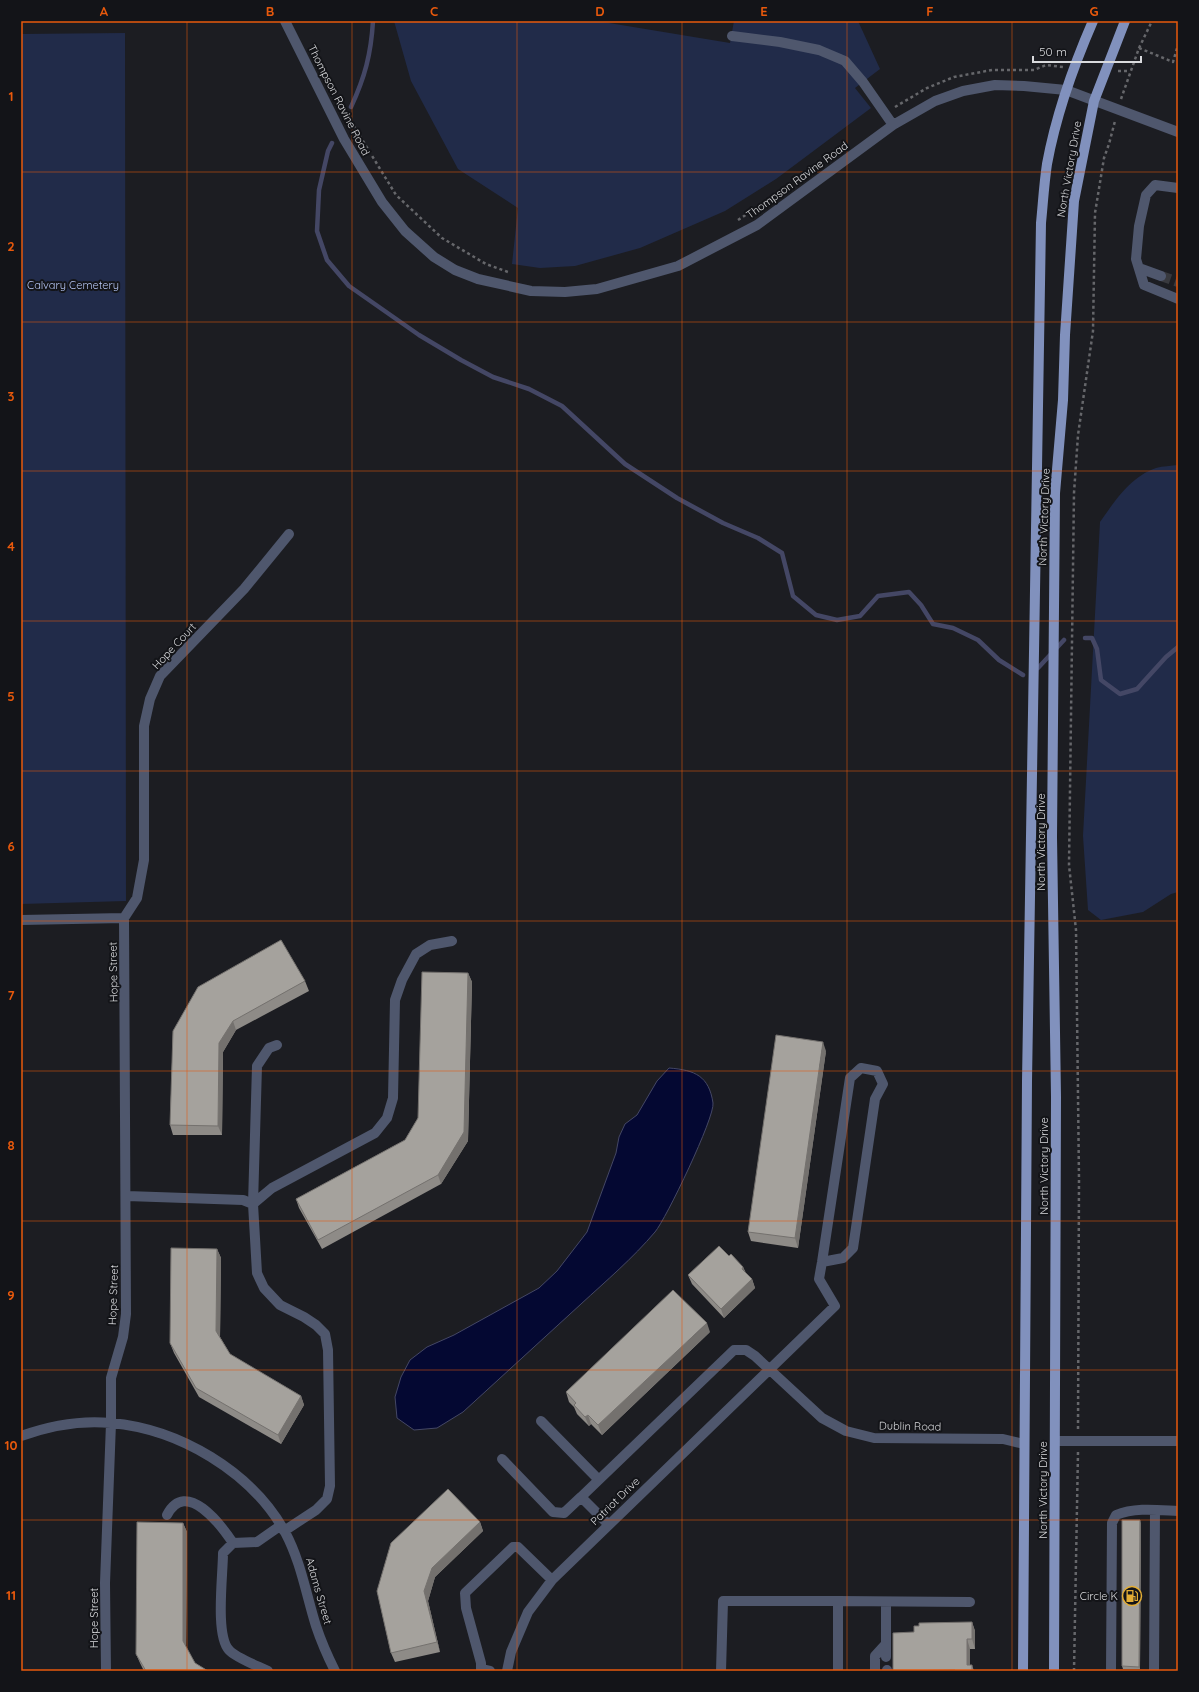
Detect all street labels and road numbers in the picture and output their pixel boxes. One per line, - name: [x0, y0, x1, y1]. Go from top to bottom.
- street label: Thompson Ravine Road: [305, 42, 373, 158]
- street label: North Victory Drive: [1054, 120, 1084, 218]
- street label: Thompson Ravine Road: [743, 138, 851, 222]
- street label: North Victory Drive: [1035, 468, 1053, 566]
- street label: Hope Court: [149, 620, 199, 672]
- street label: North Victory Drive: [1034, 793, 1048, 891]
- street label: Hope Street: [105, 941, 121, 1002]
- street label: North Victory Drive: [1037, 1117, 1051, 1215]
- street label: Hope Street: [105, 1264, 121, 1325]
- street label: Dublin Road: [879, 1418, 941, 1434]
- street label: North Victory Drive: [1036, 1441, 1050, 1539]
- street label: Patriot Drive: [587, 1474, 643, 1528]
- street label: Adams Street: [303, 1556, 335, 1626]
- street label: Hope Street: [87, 1587, 101, 1648]

